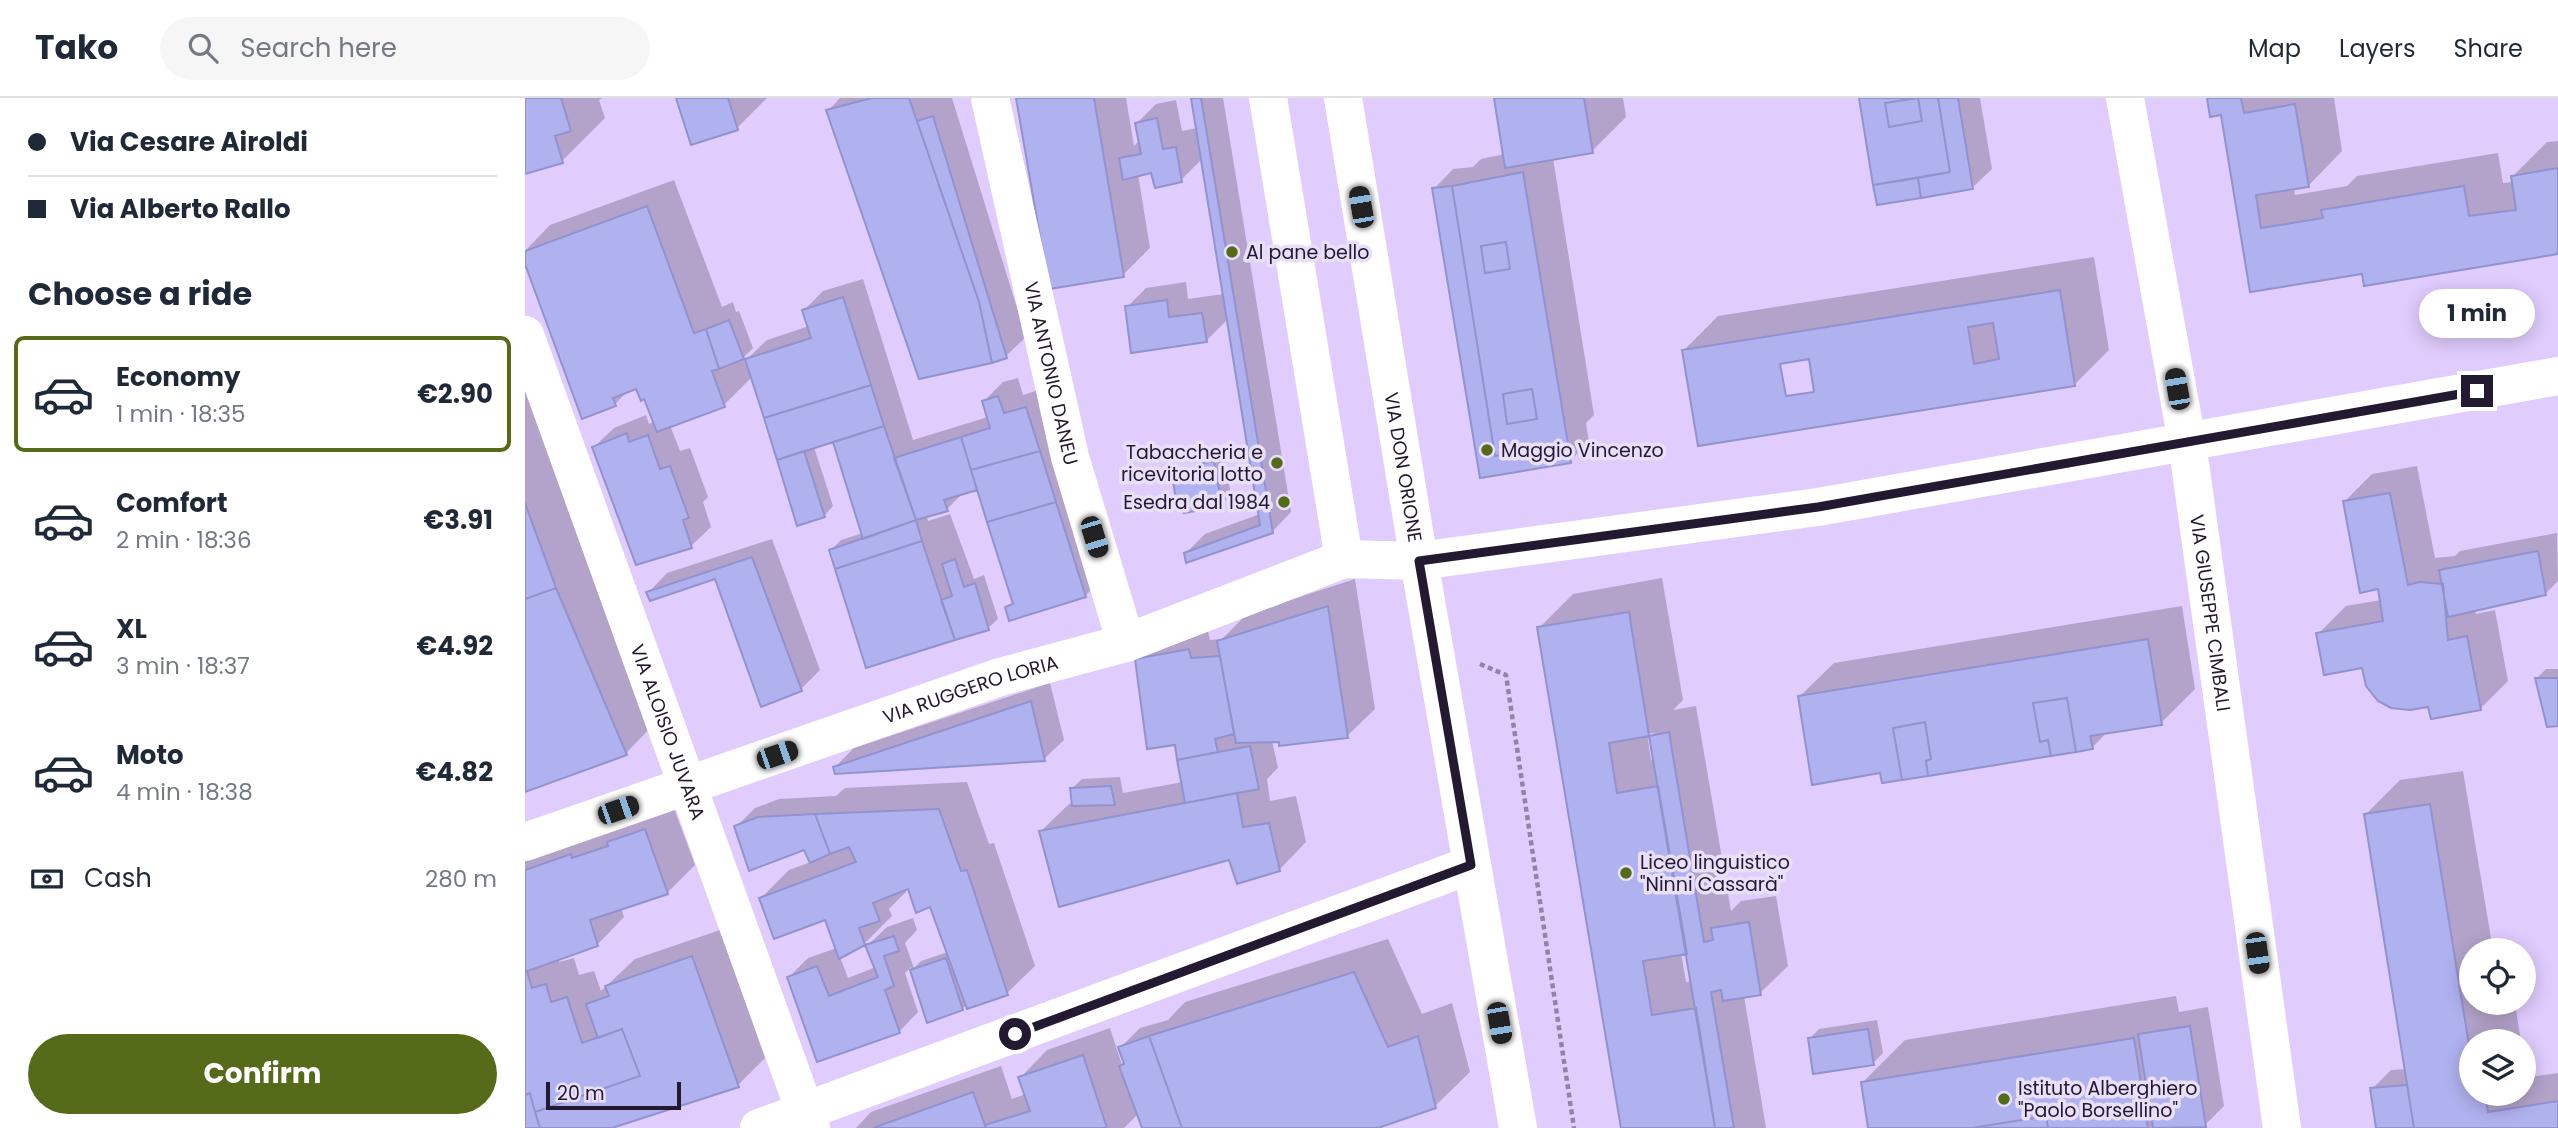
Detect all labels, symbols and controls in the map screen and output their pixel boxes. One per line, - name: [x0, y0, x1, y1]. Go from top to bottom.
- search box: [160, 17, 650, 80]
- text: Tako: [35, 24, 118, 71]
- icon: search: [184, 29, 222, 67]
- text: Search here: [240, 30, 397, 66]
- text: Map: [2248, 32, 2301, 65]
- text: Layers: [2339, 32, 2415, 65]
- text: Share: [2453, 32, 2523, 65]
- text: Via Cesare Airoldi: [70, 124, 308, 160]
- car: [1348, 184, 1375, 230]
- text: Via Alberto Rallo: [70, 191, 291, 227]
- place label: Al pane bello: [1246, 239, 1369, 266]
- marker: Al pane bello: [1224, 244, 1240, 260]
- text: Choose a ride: [28, 271, 252, 316]
- street label: VIA ANTONIO DANEU: [1017, 279, 1085, 468]
- callout: 1 min: [2419, 289, 2535, 338]
- text: 1 min: [2447, 297, 2507, 329]
- text: Economy: [116, 359, 240, 395]
- icon: car: [32, 363, 95, 426]
- car: [2164, 366, 2191, 412]
- route end: [2461, 375, 2493, 407]
- text: €2.90: [417, 376, 493, 412]
- street label: VIA DON ORIONE: [1377, 390, 1429, 544]
- text: 1 min · 18:35: [116, 398, 246, 430]
- place label: Maggio Vincenzo: [1501, 437, 1664, 464]
- place label: Tabaccheria e ricevitoria lotto: [1121, 439, 1263, 488]
- marker: Maggio Vincenzo: [1479, 442, 1495, 458]
- marker: Tabaccheria e ricevitoria lotto: [1269, 455, 1285, 471]
- text: Comfort: [116, 485, 228, 521]
- icon: car: [32, 489, 95, 552]
- place label: Esedra dal 1984: [1123, 489, 1270, 516]
- marker: Esedra dal 1984: [1276, 494, 1292, 510]
- text: €3.91: [423, 502, 493, 538]
- street label: VIA GIUSEPPE CIMBALI: [2183, 513, 2237, 713]
- car: [1078, 514, 1111, 560]
- text: 2 min · 18:36: [116, 524, 252, 556]
- text: XL: [116, 611, 147, 647]
- icon: car: [32, 615, 95, 678]
- text: €4.92: [417, 628, 493, 664]
- street label: VIA ALOISIO JUVARA: [624, 641, 712, 824]
- street label: VIA RUGGERO LORIA: [879, 649, 1061, 731]
- text: 3 min · 18:37: [116, 650, 250, 682]
- text: Moto: [116, 737, 184, 773]
- car: [754, 738, 801, 772]
- icon: car: [32, 741, 95, 804]
- text: €4.82: [416, 754, 493, 790]
- text: 4 min · 18:38: [116, 776, 253, 808]
- car: [595, 793, 642, 827]
- place label: Liceo linguistico "Ninni Cassarà": [1640, 849, 1790, 898]
- icon: cash: [28, 860, 66, 898]
- text: Cash: [84, 860, 152, 896]
- text: 280 m: [425, 863, 497, 895]
- marker: Liceo linguistico "Ninni Cassarà": [1618, 865, 1634, 881]
- car: [2244, 931, 2271, 975]
- map controls: [2459, 938, 2536, 1106]
- button: locate: [2459, 938, 2536, 1015]
- car: [1486, 1000, 1513, 1046]
- route start: [999, 1018, 1031, 1050]
- button: layers: [2459, 1029, 2536, 1106]
- button: Confirm: [28, 1034, 497, 1114]
- place label: Istituto Alberghiero "Paolo Borsellino": [2018, 1075, 2197, 1124]
- scale bar: [546, 1079, 681, 1111]
- text: 20 m: [557, 1080, 605, 1107]
- marker: Istituto Alberghiero "Paolo Borsellino": [1996, 1091, 2012, 1107]

